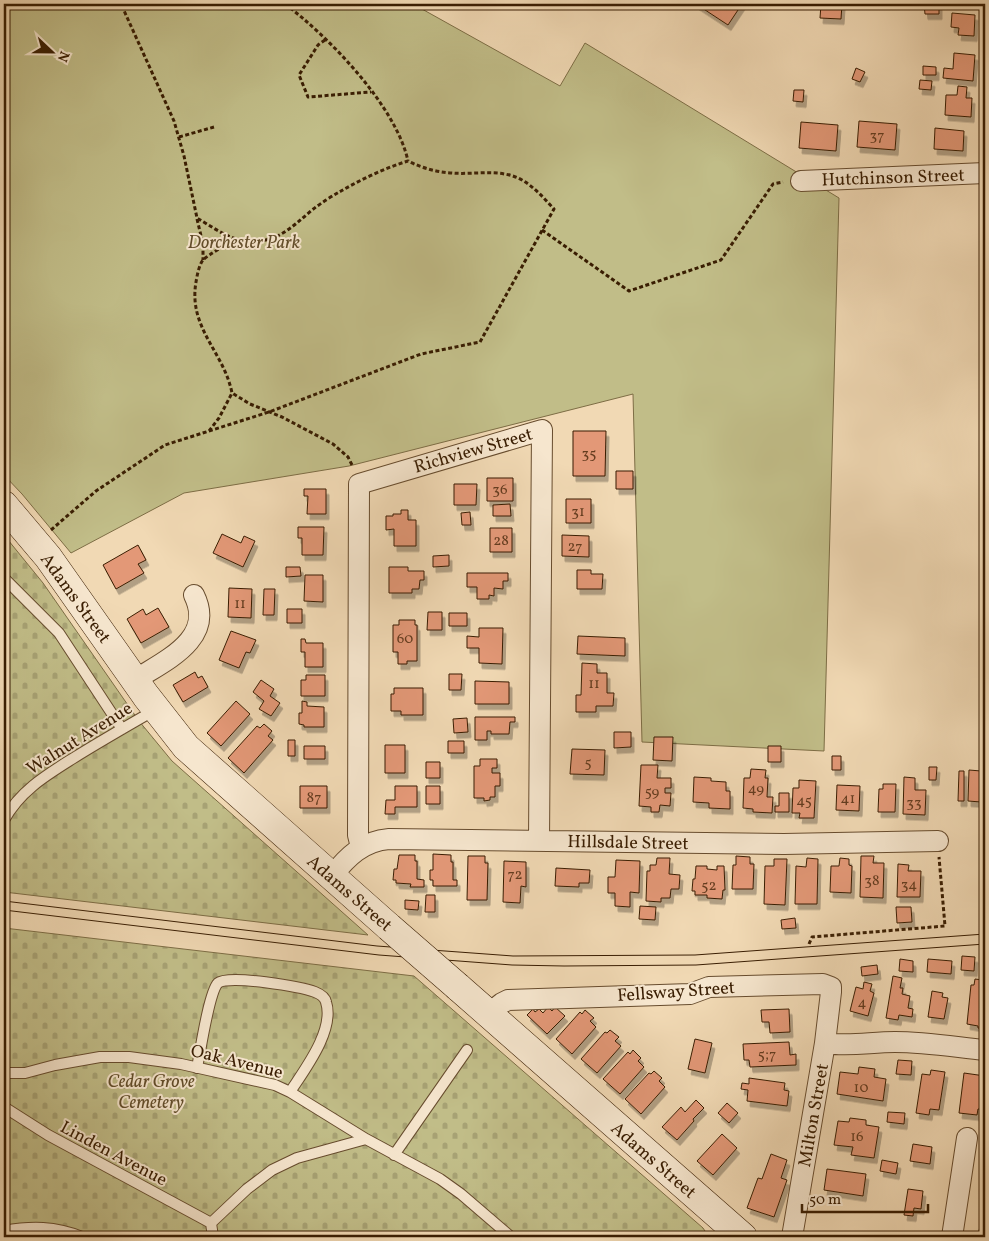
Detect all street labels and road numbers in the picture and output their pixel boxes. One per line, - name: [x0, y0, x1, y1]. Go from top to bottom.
- street label: Hutchinson Street: [821, 164, 965, 193]
- street label: Richview Street: [411, 423, 536, 480]
- street label: Adams Street: [34, 549, 116, 649]
- street label: Walnut Avenue: [22, 697, 138, 782]
- street label: Hillsdale Street: [567, 830, 689, 857]
- street label: Adams Street: [301, 850, 397, 938]
- street label: Fellsway Street: [616, 976, 736, 1009]
- street label: Oak Avenue: [188, 1039, 285, 1086]
- street label: Milton Street: [793, 1061, 836, 1169]
- street label: Linden Avenue: [55, 1116, 171, 1193]
- street label: Adams Street: [605, 1117, 701, 1205]

